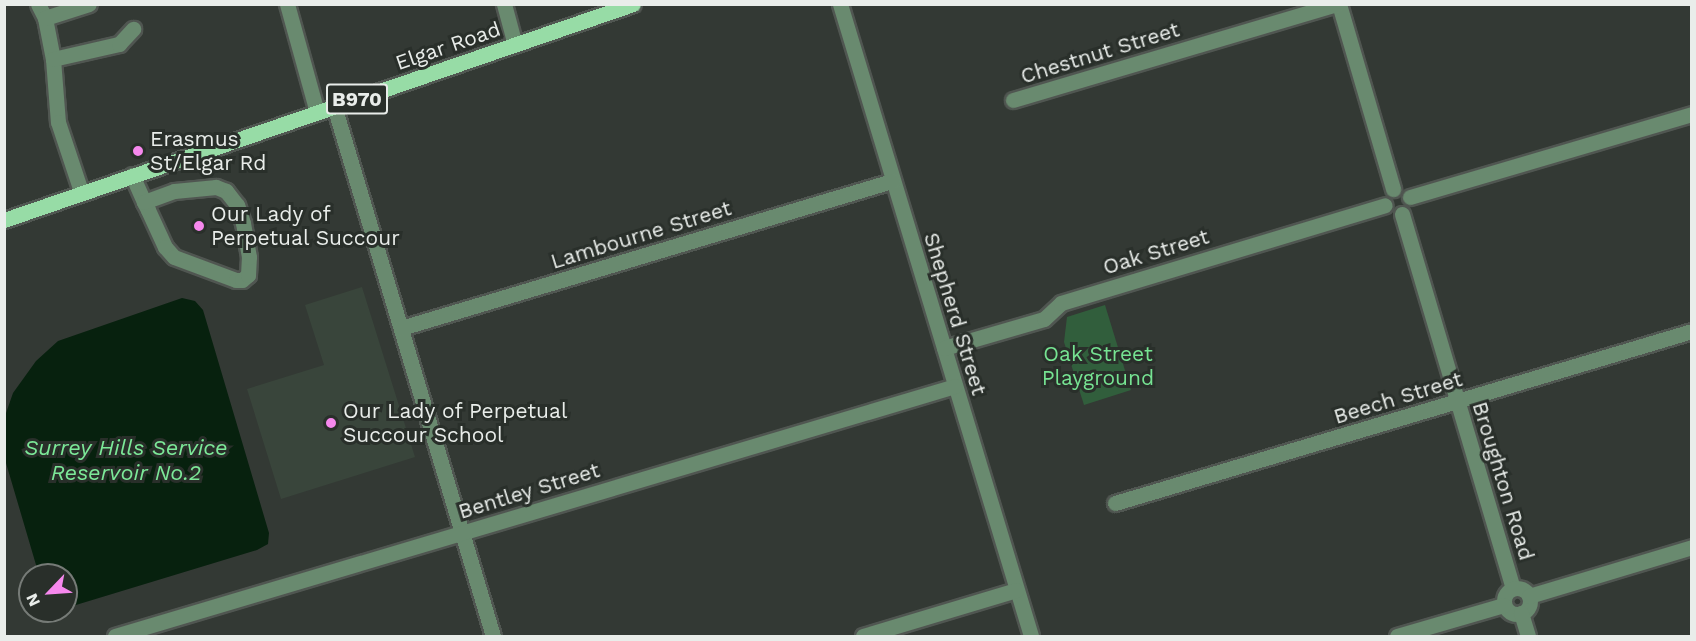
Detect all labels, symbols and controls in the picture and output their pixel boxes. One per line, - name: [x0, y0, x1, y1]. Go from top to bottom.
- street label: Elgar Road: [392, 16, 504, 76]
- street label: Chestnut Street: [1018, 17, 1182, 89]
- road number: B970: [326, 82, 388, 116]
- place label: Erasmus St/Elgar Rd: [150, 126, 267, 176]
- marker: Erasmus St/Elgar Rd: [131, 144, 145, 158]
- street label: Lambourne Street: [548, 196, 734, 274]
- place label: Our Lady of Perpetual Succour: [211, 201, 400, 251]
- marker: Our Lady of Perpetual Succour: [192, 219, 206, 233]
- street label: Oak Street: [1100, 224, 1212, 280]
- street label: Shepherd Street: [918, 230, 992, 398]
- park label: Oak Street Playground: [1042, 341, 1154, 391]
- street label: Beech Street: [1331, 366, 1465, 430]
- place label: Our Lady of Perpetual Succour School: [343, 398, 569, 448]
- street label: Broughton Road: [1467, 399, 1539, 563]
- marker: Our Lady of Perpetual Succour School: [324, 416, 338, 430]
- water label: Surrey Hills Service Reservoir No.2: [24, 434, 228, 486]
- street label: Bentley Street: [455, 458, 603, 524]
- north arrow: [18, 563, 78, 623]
- text: N: [22, 591, 44, 609]

